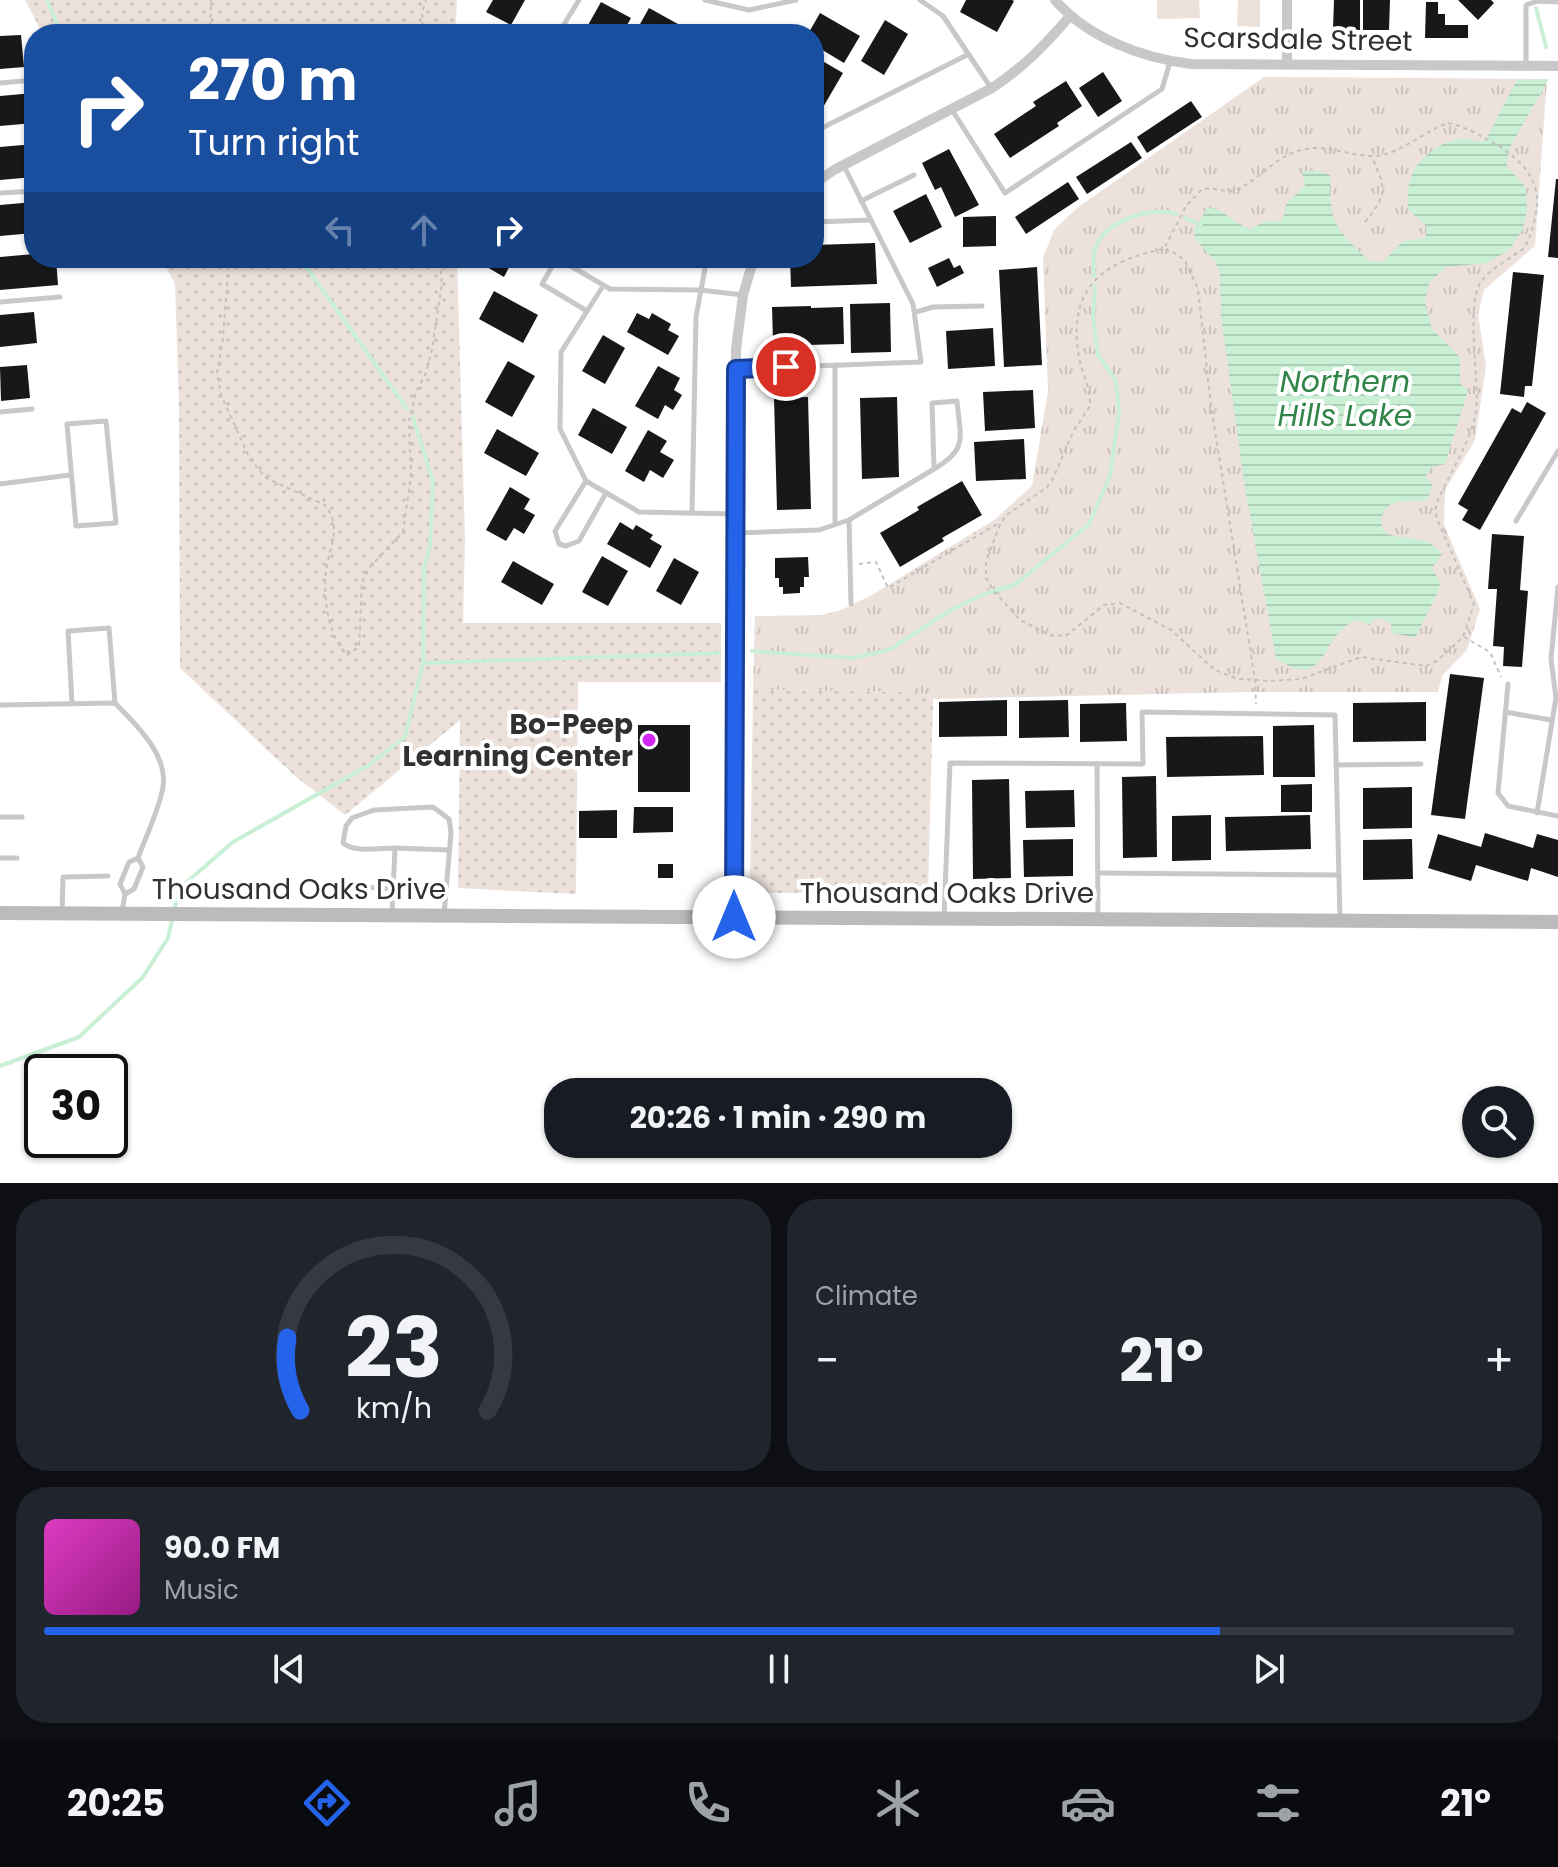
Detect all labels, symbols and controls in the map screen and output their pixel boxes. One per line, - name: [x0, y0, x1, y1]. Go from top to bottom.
- street label: Scarsdale Street: [1183, 18, 1413, 61]
- text: 270 m: [188, 41, 358, 120]
- icon: right: [56, 56, 160, 160]
- text: Turn right: [188, 117, 359, 168]
- icon: left: [318, 208, 362, 252]
- icon: ahead: [402, 208, 446, 252]
- icon: right: [486, 208, 530, 252]
- pin: [752, 333, 820, 401]
- icon: arrive: [764, 345, 808, 389]
- water label: Northern Hills Lake: [1278, 360, 1412, 437]
- place label: Bo-Peep Learning Center: [402, 705, 633, 776]
- marker: Bo-Peep Learning Center: [640, 731, 658, 749]
- street label: Thousand Oaks Drive: [152, 870, 446, 909]
- street label: Thousand Oaks Drive: [800, 874, 1094, 913]
- position arrow: [692, 875, 776, 959]
- speed limit sign: 30: [24, 1054, 128, 1158]
- map controls: [1462, 1086, 1534, 1158]
- button: search: [1462, 1086, 1534, 1158]
- text: 20:26 · 1 min · 290 m: [630, 1096, 926, 1139]
- text: Climate: [815, 1278, 918, 1314]
- text: 23: [345, 1290, 442, 1406]
- text: 21°: [1119, 1319, 1204, 1403]
- text: −: [815, 1330, 839, 1391]
- text: +: [1484, 1330, 1514, 1391]
- text: km/h: [355, 1388, 432, 1428]
- text: 90.0 FM: [164, 1526, 280, 1569]
- text: Music: [164, 1572, 239, 1608]
- icon: previous: [267, 1647, 311, 1691]
- icon: pause: [757, 1647, 801, 1691]
- icon: next: [1247, 1647, 1291, 1691]
- icon: directions: [299, 1775, 355, 1831]
- icon: music: [490, 1775, 546, 1831]
- icon: phone: [680, 1775, 736, 1831]
- icon: climate: [870, 1775, 926, 1831]
- icon: car: [1060, 1775, 1116, 1831]
- icon: filters: [1250, 1775, 1306, 1831]
- text: 20:25: [67, 1778, 165, 1829]
- text: 21°: [1440, 1778, 1491, 1829]

